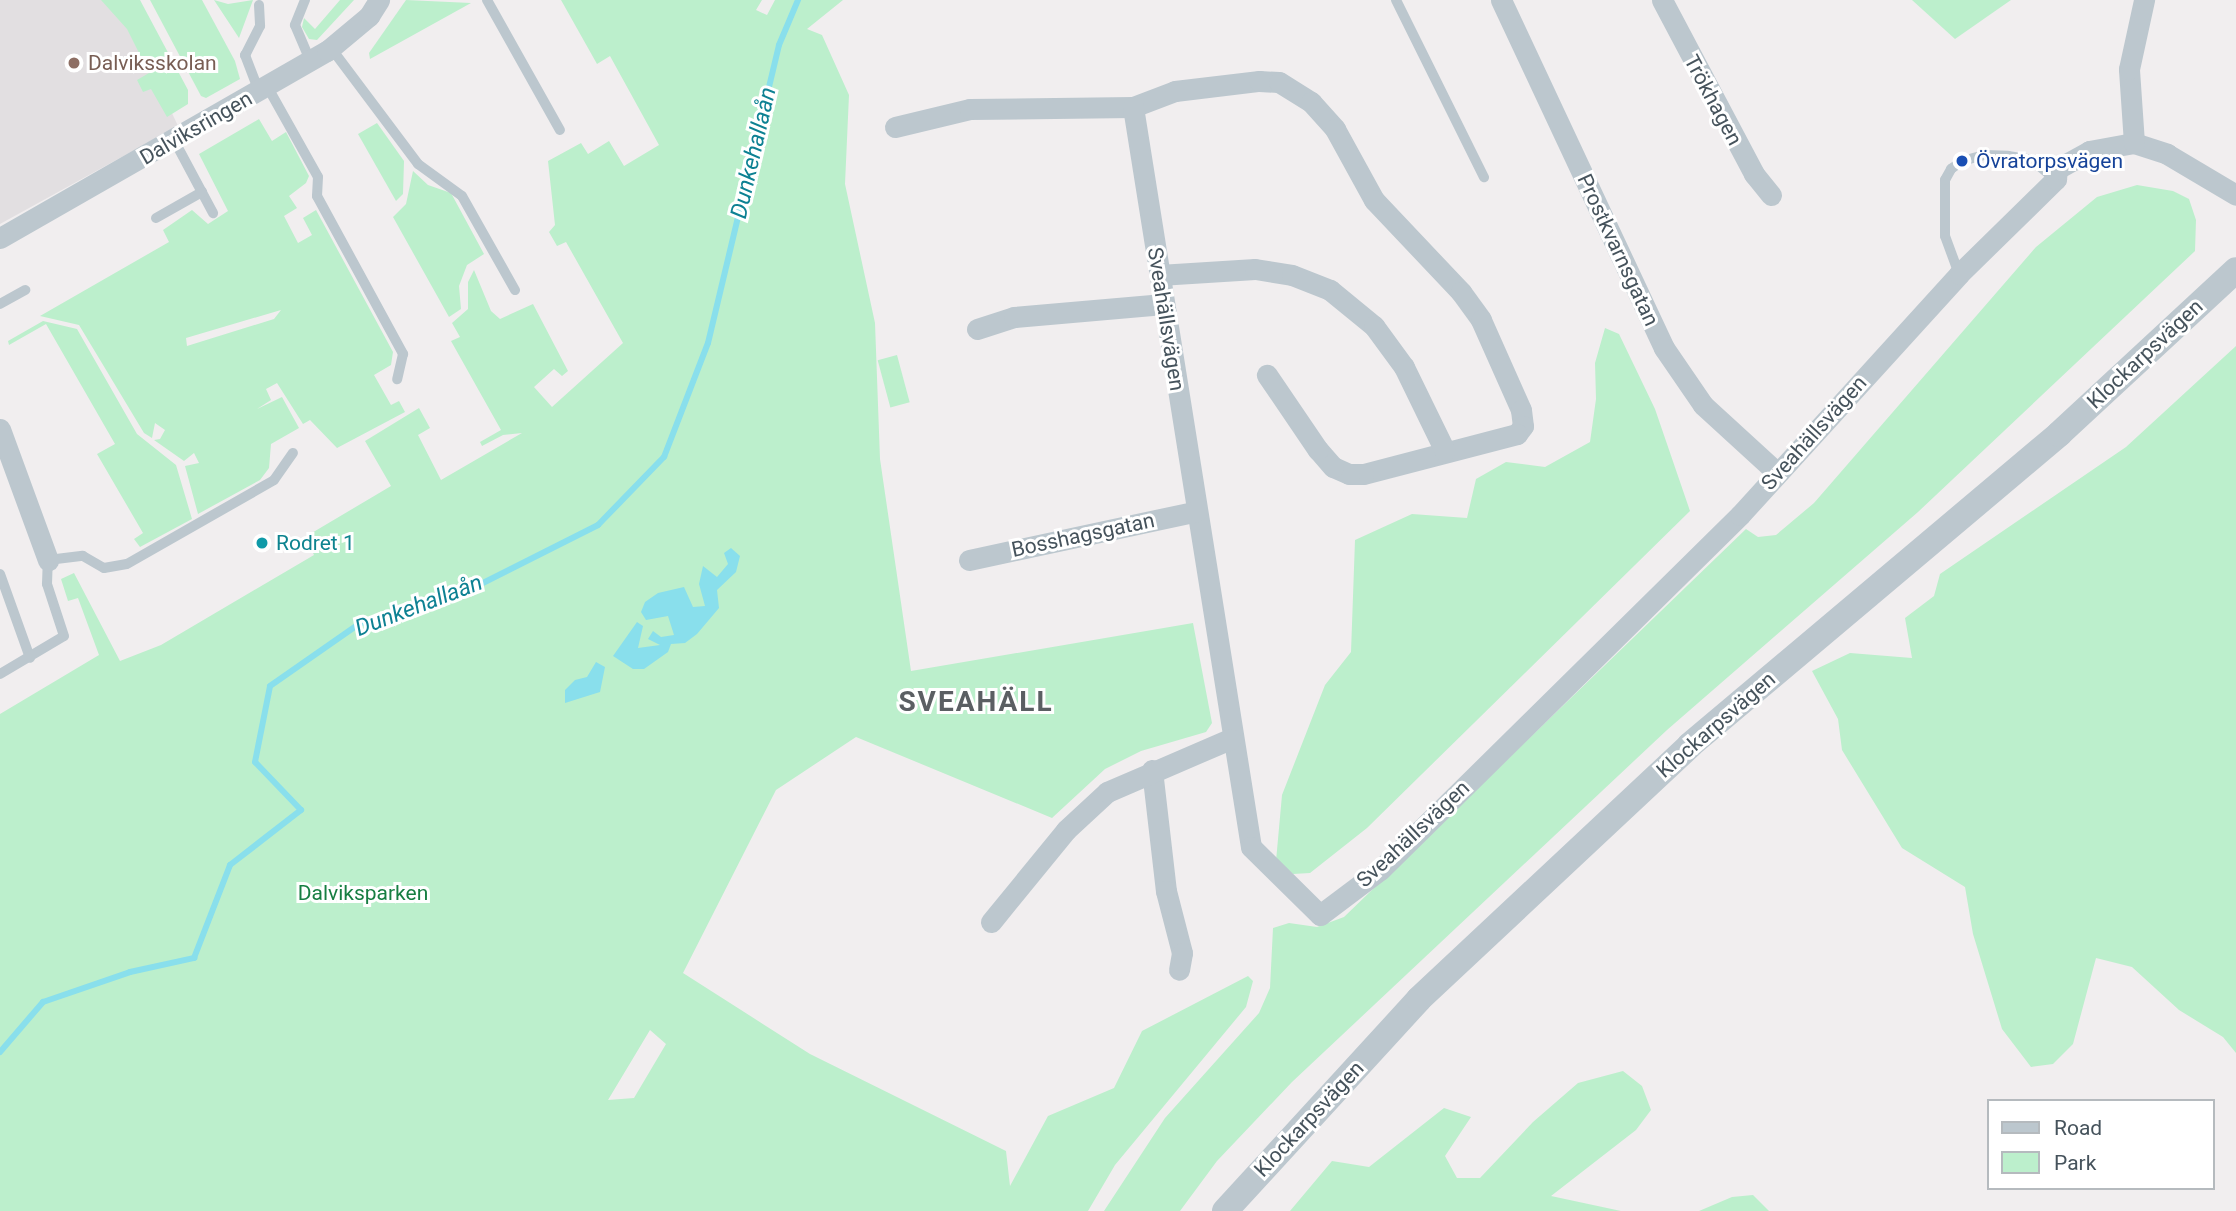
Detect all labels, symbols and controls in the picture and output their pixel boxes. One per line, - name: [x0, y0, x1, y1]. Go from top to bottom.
- place label: Dalviksskolan: [88, 50, 217, 76]
- street label: Trökhagen: [1679, 50, 1747, 150]
- marker: Dalviksskolan: [66, 55, 82, 71]
- water label: Dunkehallaån: [725, 85, 783, 221]
- street label: Dalviksringen: [135, 86, 257, 170]
- place label: Övratorpsvägen: [1976, 148, 2123, 174]
- marker: Övratorpsvägen: [1954, 153, 1970, 169]
- street label: Prostkvarnsgatan: [1572, 170, 1664, 330]
- street label: Sveahällsvägen: [1142, 245, 1190, 393]
- street label: Klockarpsvägen: [2082, 294, 2208, 414]
- street label: Sveahällsvägen: [1756, 371, 1872, 495]
- street label: Bosshagsgatan: [1009, 508, 1157, 562]
- place label: Rodret 1: [276, 530, 355, 556]
- marker: Rodret 1: [254, 535, 270, 551]
- water label: Dunkehallaån: [351, 569, 487, 643]
- street label: Klockarpsvägen: [1651, 667, 1781, 783]
- district label: SVEAHÄLL: [899, 685, 1053, 719]
- street label: Sveahällsvägen: [1351, 775, 1475, 893]
- park label: Dalviksparken: [298, 880, 428, 906]
- street label: Klockarpsvägen: [1249, 1056, 1369, 1182]
- legend: [1988, 1099, 2215, 1190]
- text: Road: [2054, 1116, 2102, 1140]
- text: Park: [2054, 1151, 2096, 1175]

